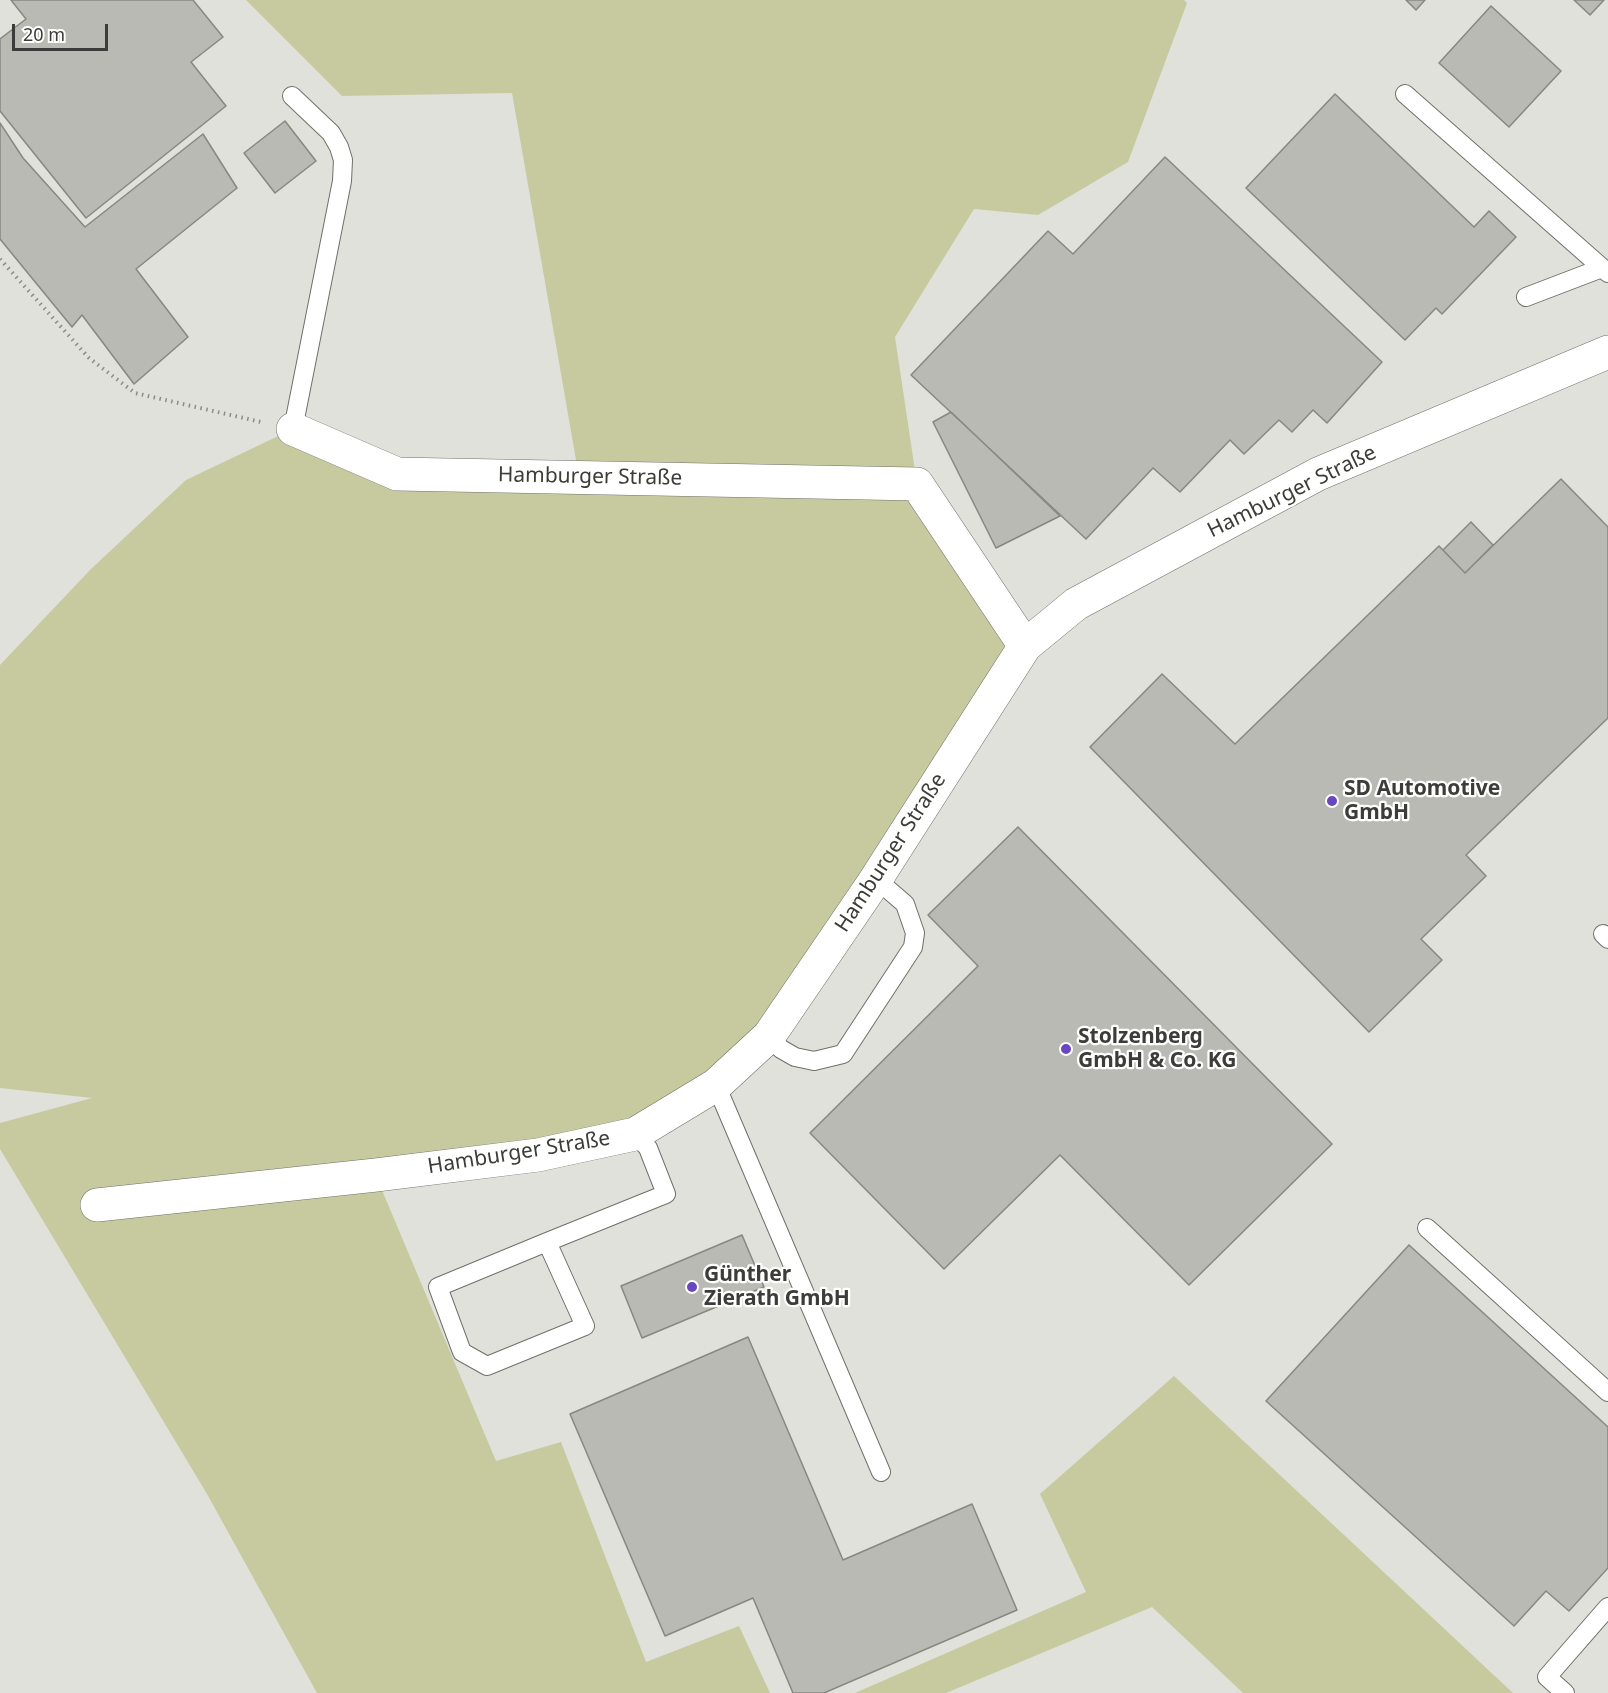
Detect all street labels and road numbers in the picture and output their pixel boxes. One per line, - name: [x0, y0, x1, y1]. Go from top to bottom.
- street label: Hamburger Straße: [1204, 440, 1380, 544]
- street label: Hamburger Straße: [498, 463, 682, 491]
- street label: Hamburger Straße: [830, 769, 952, 937]
- street label: Hamburger Straße: [426, 1126, 612, 1180]

